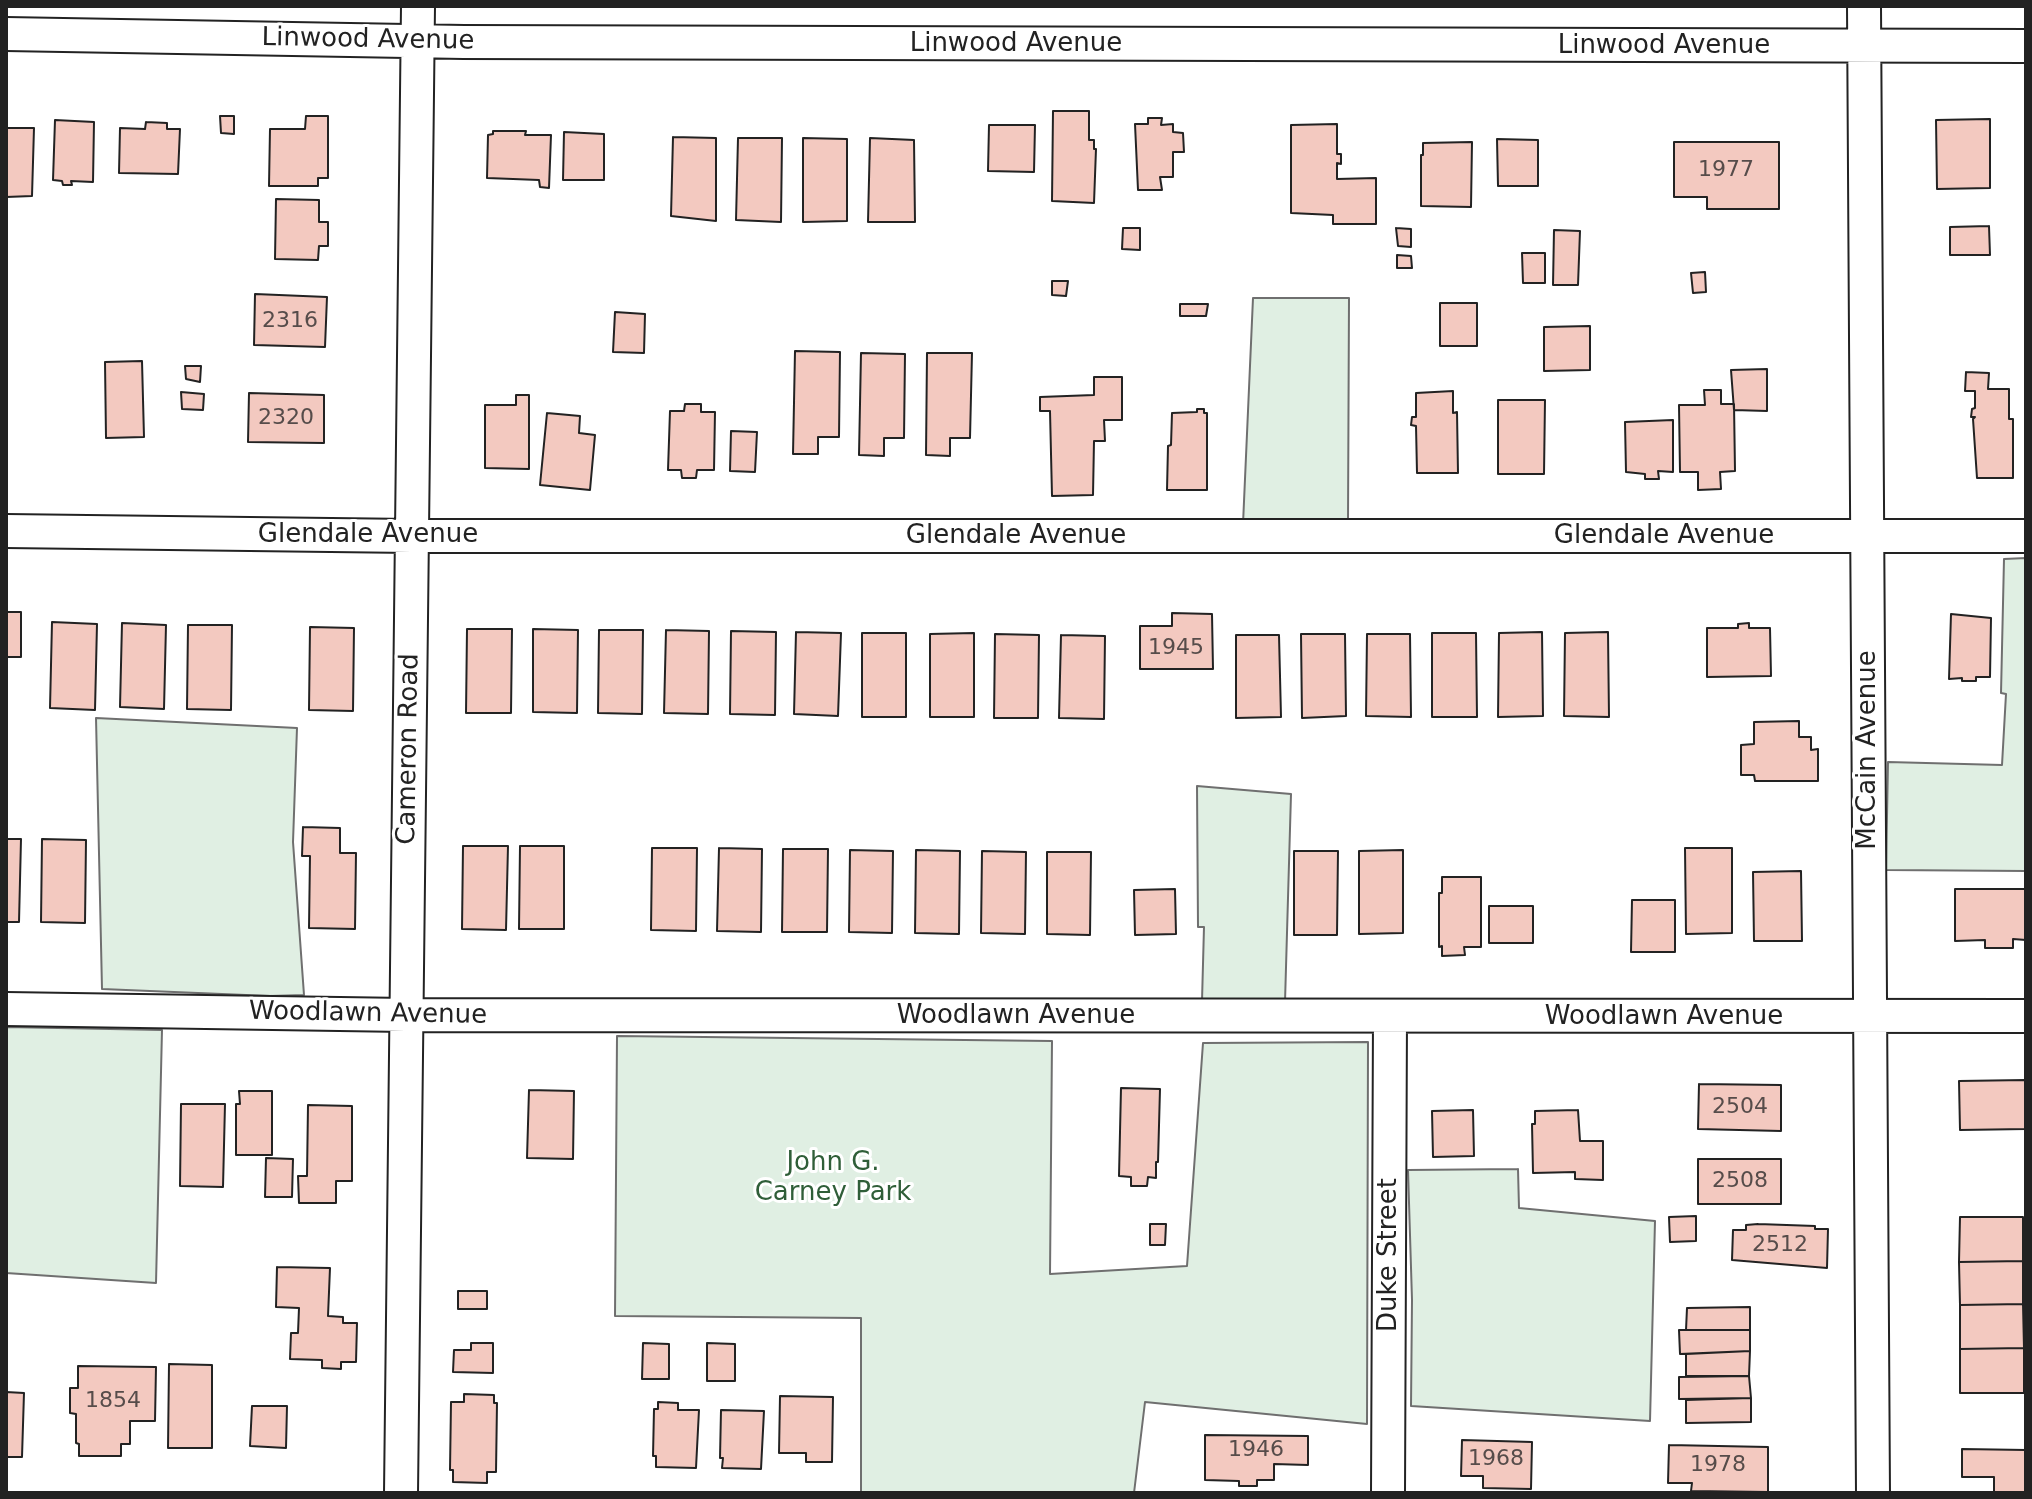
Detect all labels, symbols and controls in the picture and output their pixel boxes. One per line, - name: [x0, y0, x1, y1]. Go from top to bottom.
- street label: Linwood Avenue: [261, 23, 475, 57]
- street label: Linwood Avenue: [910, 28, 1122, 60]
- street label: Linwood Avenue: [1558, 30, 1770, 62]
- house number: 1977: [1698, 157, 1754, 183]
- house number: 2316: [262, 308, 318, 334]
- house number: 2320: [258, 405, 314, 431]
- street label: Glendale Avenue: [258, 519, 478, 551]
- street label: Glendale Avenue: [906, 520, 1126, 552]
- street label: Glendale Avenue: [1554, 520, 1774, 552]
- house number: 1945: [1148, 635, 1204, 661]
- street label: McCain Avenue: [1852, 650, 1884, 850]
- street label: Cameron Road: [392, 653, 426, 845]
- street label: Woodlawn Avenue: [249, 996, 487, 1032]
- street label: Woodlawn Avenue: [897, 1000, 1135, 1032]
- street label: Woodlawn Avenue: [1545, 1001, 1783, 1033]
- house number: 2504: [1712, 1094, 1768, 1120]
- park label: John G. Carney Park: [755, 1147, 911, 1208]
- house number: 2508: [1712, 1168, 1768, 1194]
- street label: Duke Street: [1373, 1178, 1405, 1332]
- house number: 2512: [1752, 1232, 1808, 1258]
- house number: 1854: [85, 1388, 141, 1414]
- house number: 1946: [1228, 1437, 1284, 1463]
- house number: 1968: [1468, 1446, 1524, 1472]
- house number: 1978: [1690, 1452, 1746, 1478]

